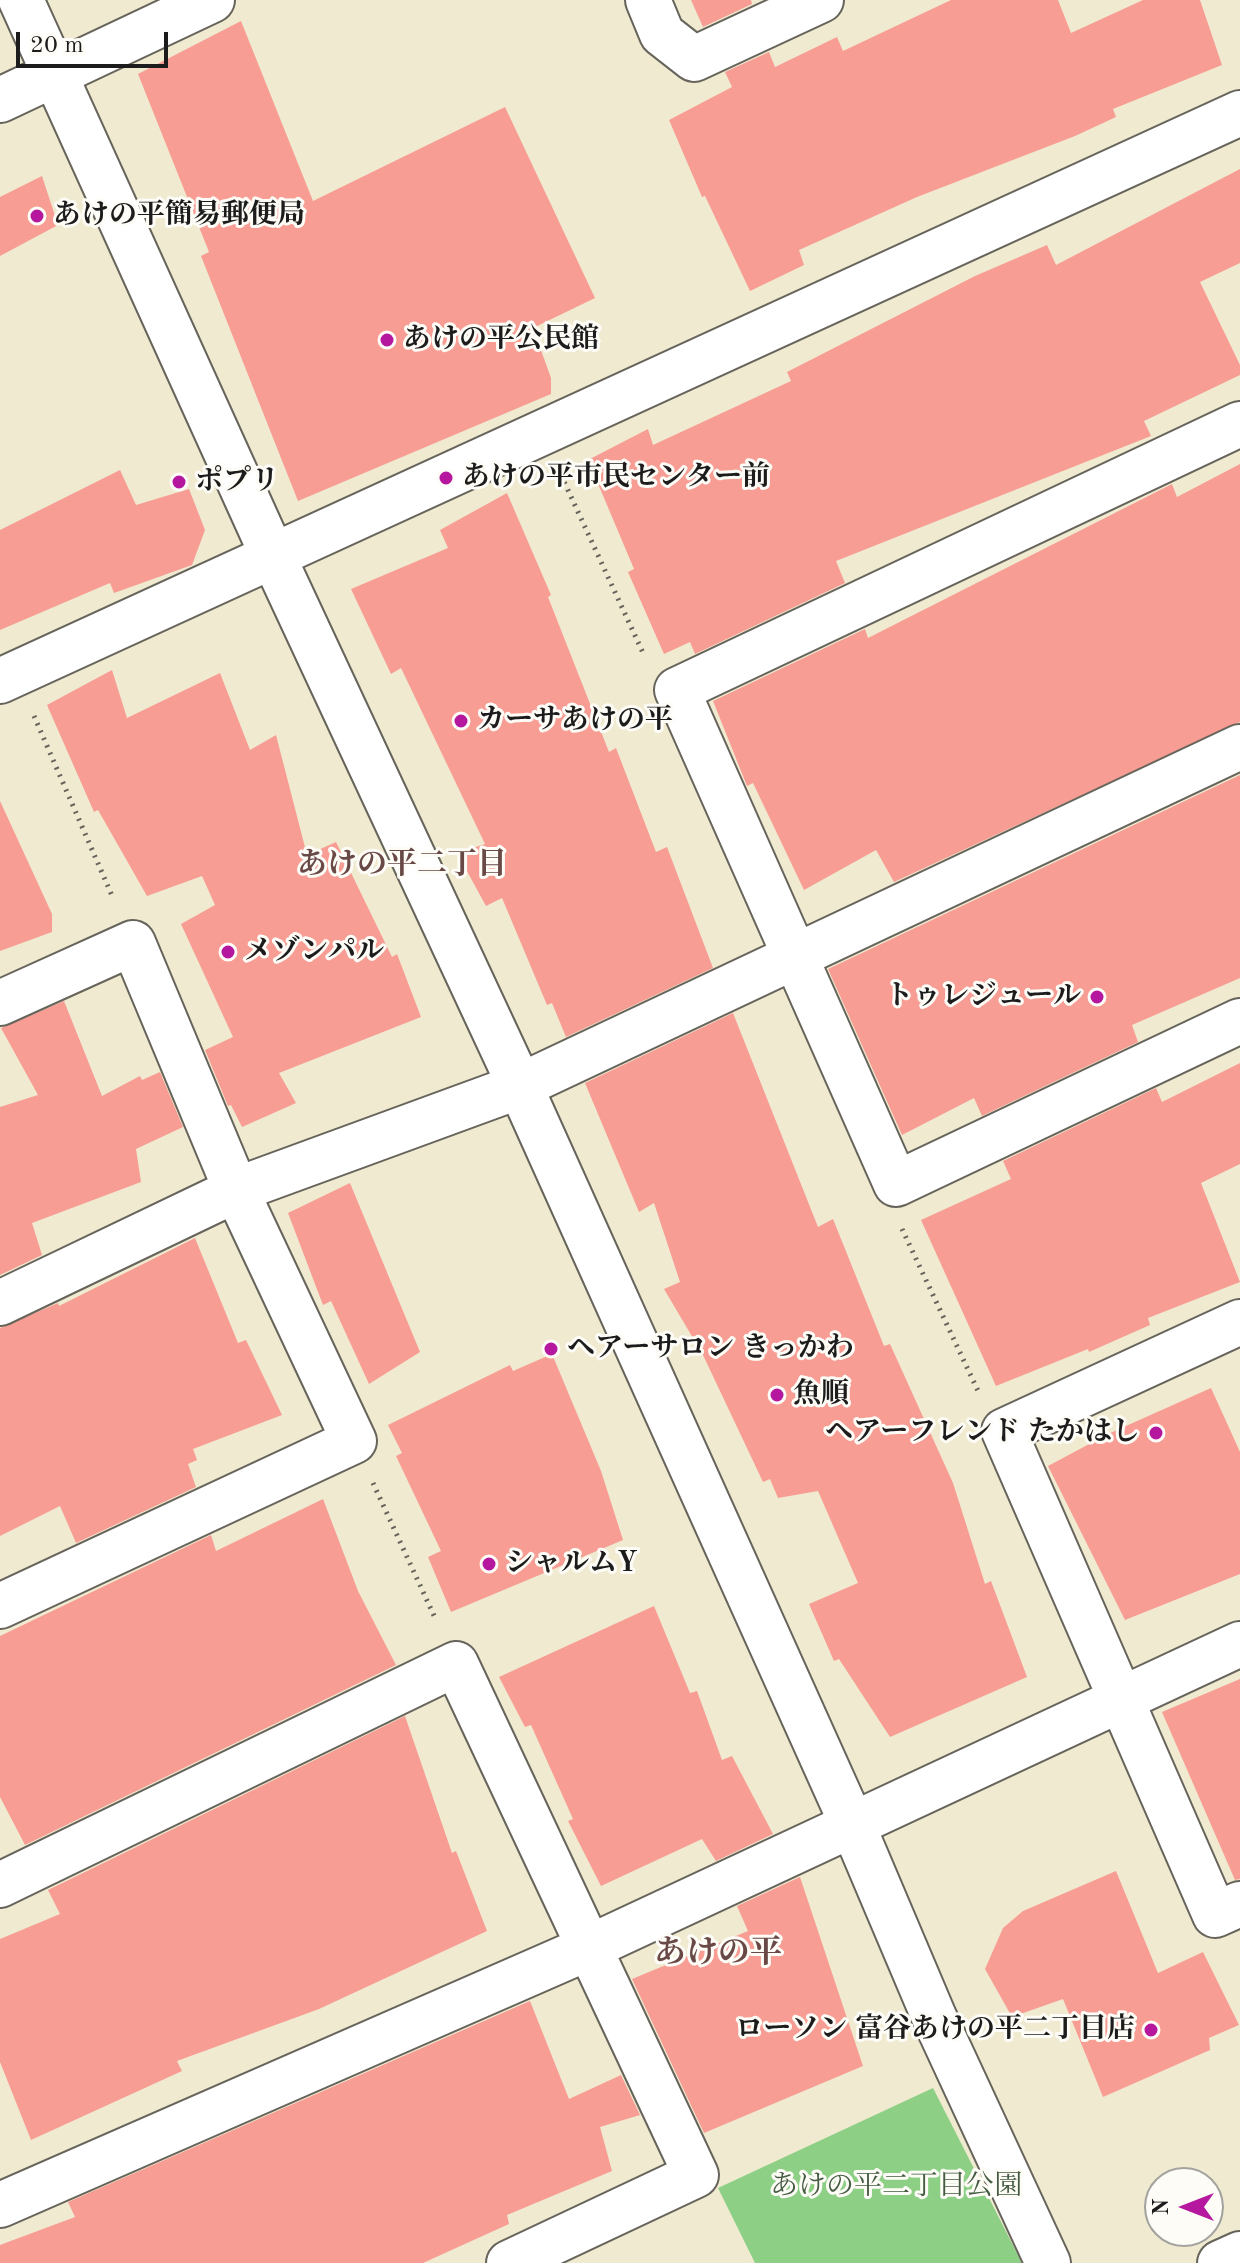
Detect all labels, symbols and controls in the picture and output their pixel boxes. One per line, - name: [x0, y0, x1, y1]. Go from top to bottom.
- scale bar: [20, 16, 172, 66]
- text: 20 m: [30, 34, 84, 58]
- place label: あけの平簡易郵便局: [53, 199, 305, 233]
- marker: あけの平簡易郵便局: [28, 207, 46, 225]
- place label: あけの平公民館: [403, 323, 599, 357]
- marker: あけの平公民館: [378, 331, 396, 349]
- place label: あけの平市民センター前: [462, 461, 770, 495]
- place label: ポプリ: [195, 465, 279, 499]
- marker: あけの平市民センター前: [437, 469, 455, 487]
- marker: ポプリ: [170, 473, 188, 491]
- place label: カーサあけの平: [477, 704, 673, 738]
- marker: カーサあけの平: [452, 712, 470, 730]
- district label: あけの平二丁目: [297, 847, 507, 883]
- place label: メゾンパル: [244, 935, 384, 969]
- marker: メゾンパル: [219, 943, 237, 961]
- place label: トゥレジュール: [885, 980, 1081, 1014]
- marker: トゥレジュール: [1088, 988, 1106, 1006]
- place label: ヘアーサロン きっかわ: [567, 1332, 854, 1366]
- marker: ヘアーサロン きっかわ: [542, 1340, 560, 1358]
- place label: 魚順: [793, 1378, 849, 1412]
- marker: 魚順: [768, 1386, 786, 1404]
- place label: ヘアーフレンド たかはし: [825, 1416, 1140, 1450]
- marker: ヘアーフレンド たかはし: [1147, 1424, 1165, 1442]
- place label: シャルムY: [505, 1547, 638, 1581]
- marker: シャルムY: [480, 1555, 498, 1573]
- district label: あけの平: [654, 1935, 782, 1973]
- place label: ローソン 富谷あけの平二丁目店: [735, 2013, 1135, 2047]
- marker: ローソン 富谷あけの平二丁目店: [1142, 2021, 1160, 2039]
- north arrow: [1144, 2167, 1224, 2247]
- park label: あけの平二丁目公園: [770, 2170, 1022, 2204]
- text: N: [1151, 2199, 1173, 2215]

